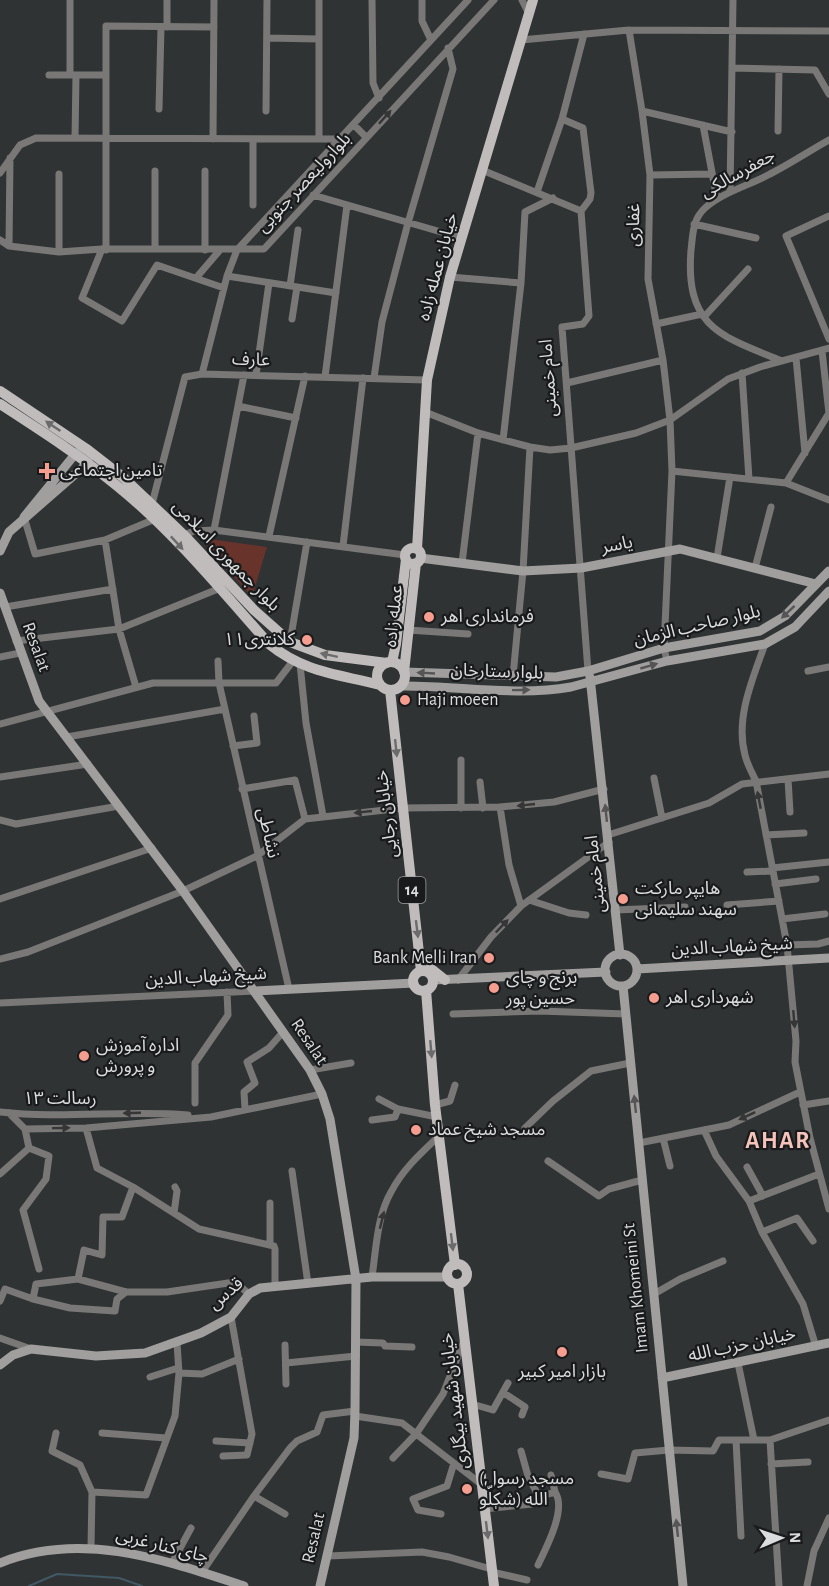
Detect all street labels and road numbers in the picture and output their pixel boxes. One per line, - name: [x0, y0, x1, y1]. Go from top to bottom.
- street label: بلوارولیعصر جنوبی: [253, 130, 355, 237]
- street label: جعفرسالکی: [698, 146, 779, 203]
- street label: غفاری: [625, 203, 644, 247]
- street label: خیابان عمله زاده: [415, 211, 462, 323]
- street label: امام خمینی: [537, 338, 565, 417]
- street label: عارف: [232, 350, 270, 371]
- street label: بلوار جمهوری اسلامی: [168, 497, 283, 616]
- street label: یاسر: [599, 533, 634, 558]
- street label: عمله زاده: [382, 584, 407, 648]
- street label: بلوار صاحب الزمان: [632, 603, 762, 650]
- street label: Resalat: [19, 620, 53, 674]
- street label: بلوار ستارخان: [450, 661, 544, 684]
- street label: خیابان رجایی: [373, 769, 402, 859]
- street label: نشاطی: [253, 806, 282, 860]
- street label: امام خمینی: [583, 834, 613, 914]
- road number: 14: [398, 877, 426, 903]
- street label: شیخ شهاب الدین: [671, 935, 793, 962]
- street label: شیخ شهاب الدین: [145, 965, 267, 992]
- street label: Resalat: [287, 1016, 331, 1068]
- street label: رسالت ۱۳: [23, 1090, 97, 1109]
- street label: Imam Khomeini St: [620, 1222, 652, 1354]
- street label: قدس: [205, 1274, 248, 1314]
- street label: خیابان حزب الله: [687, 1325, 798, 1366]
- street label: خیابان شهید بیگلری: [437, 1332, 473, 1470]
- street label: Resalat: [299, 1511, 329, 1565]
- street label: چای کنار غربی: [114, 1526, 210, 1567]

